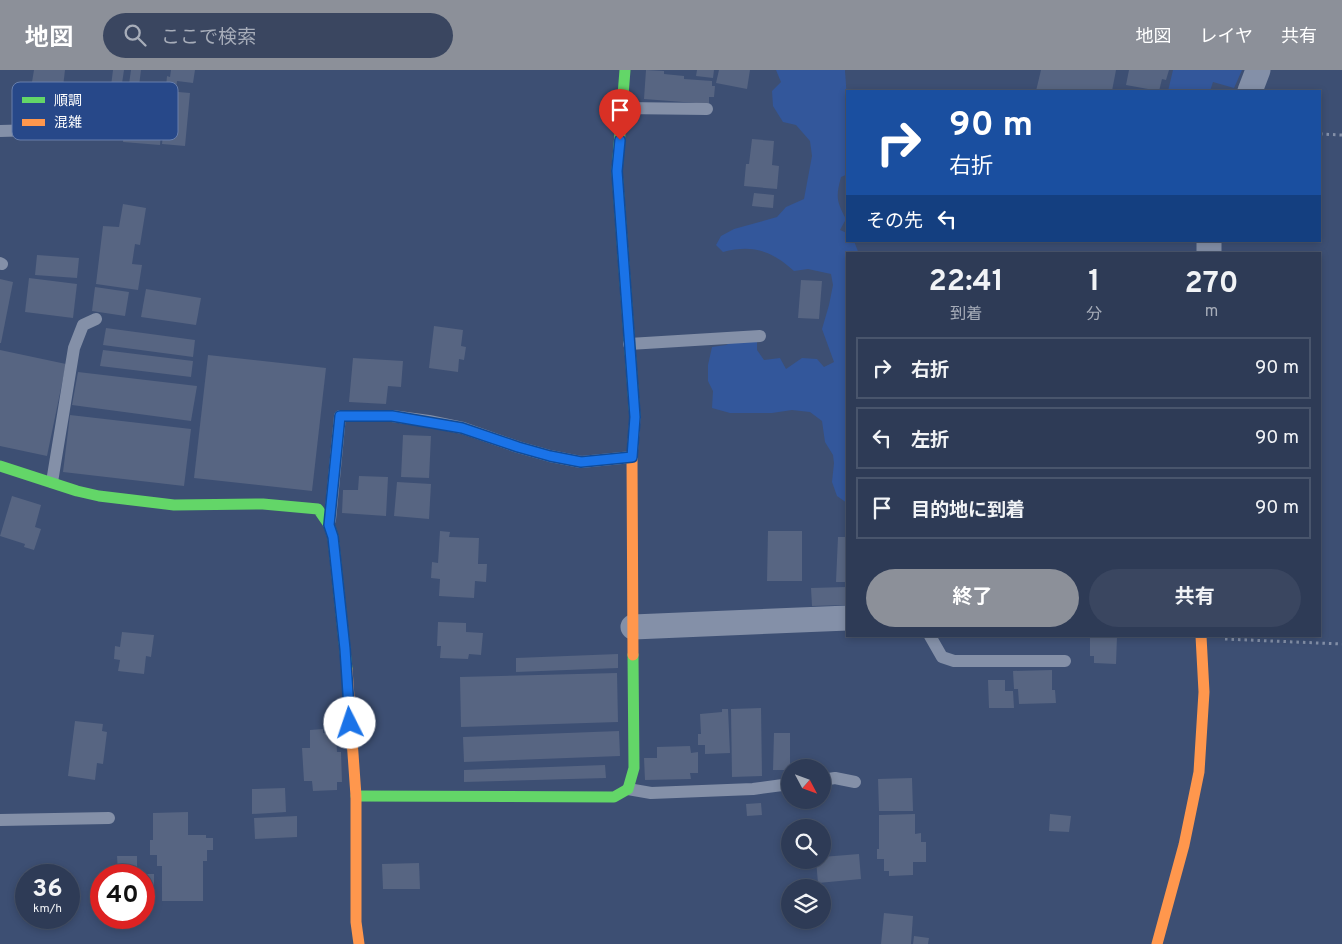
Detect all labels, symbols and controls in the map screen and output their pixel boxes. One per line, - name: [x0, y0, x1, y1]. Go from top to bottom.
- search box: [103, 13, 453, 58]
- icon: search: [121, 21, 149, 49]
- text: 地図: [25, 24, 73, 54]
- text: ここで検索: [161, 26, 256, 50]
- text: 地図: [1136, 26, 1172, 49]
- text: レイヤ: [1200, 26, 1253, 49]
- text: 共有: [1281, 26, 1317, 49]
- legend: [12, 82, 178, 140]
- pin: [599, 89, 641, 140]
- text: 順調: [54, 93, 82, 110]
- icon: arrive: [606, 96, 634, 124]
- text: 90 m: [949, 104, 1033, 148]
- icon: right: [866, 110, 931, 175]
- text: 混雑: [54, 114, 82, 132]
- text: 右折: [949, 154, 993, 181]
- icon: left: [933, 205, 961, 233]
- text: その先: [866, 210, 923, 234]
- text: 22:41: [928, 264, 1004, 301]
- text: 1: [1088, 264, 1100, 301]
- text: 270: [1185, 266, 1239, 303]
- text: m: [1205, 302, 1218, 322]
- text: 到着: [950, 305, 982, 325]
- text: 分: [1086, 305, 1102, 325]
- icon: right: [868, 354, 896, 382]
- text: 90 m: [1255, 356, 1299, 380]
- text: 右折: [911, 359, 949, 383]
- icon: left: [868, 424, 896, 452]
- text: 90 m: [1255, 426, 1299, 450]
- text: 左折: [911, 429, 949, 453]
- icon: arrive: [868, 494, 896, 522]
- text: 90 m: [1255, 496, 1299, 520]
- text: 目的地に到着: [911, 499, 1025, 523]
- button: 終了: [866, 569, 1079, 627]
- button: 共有: [1089, 569, 1301, 627]
- position arrow: [323, 696, 375, 748]
- north arrow: [781, 759, 831, 809]
- map controls: [781, 759, 831, 929]
- button: search: [781, 819, 831, 869]
- speed limit sign: 40: [90, 864, 155, 929]
- text: 36: [32, 874, 63, 906]
- button: layers: [781, 879, 831, 929]
- text: km/h: [33, 901, 62, 917]

